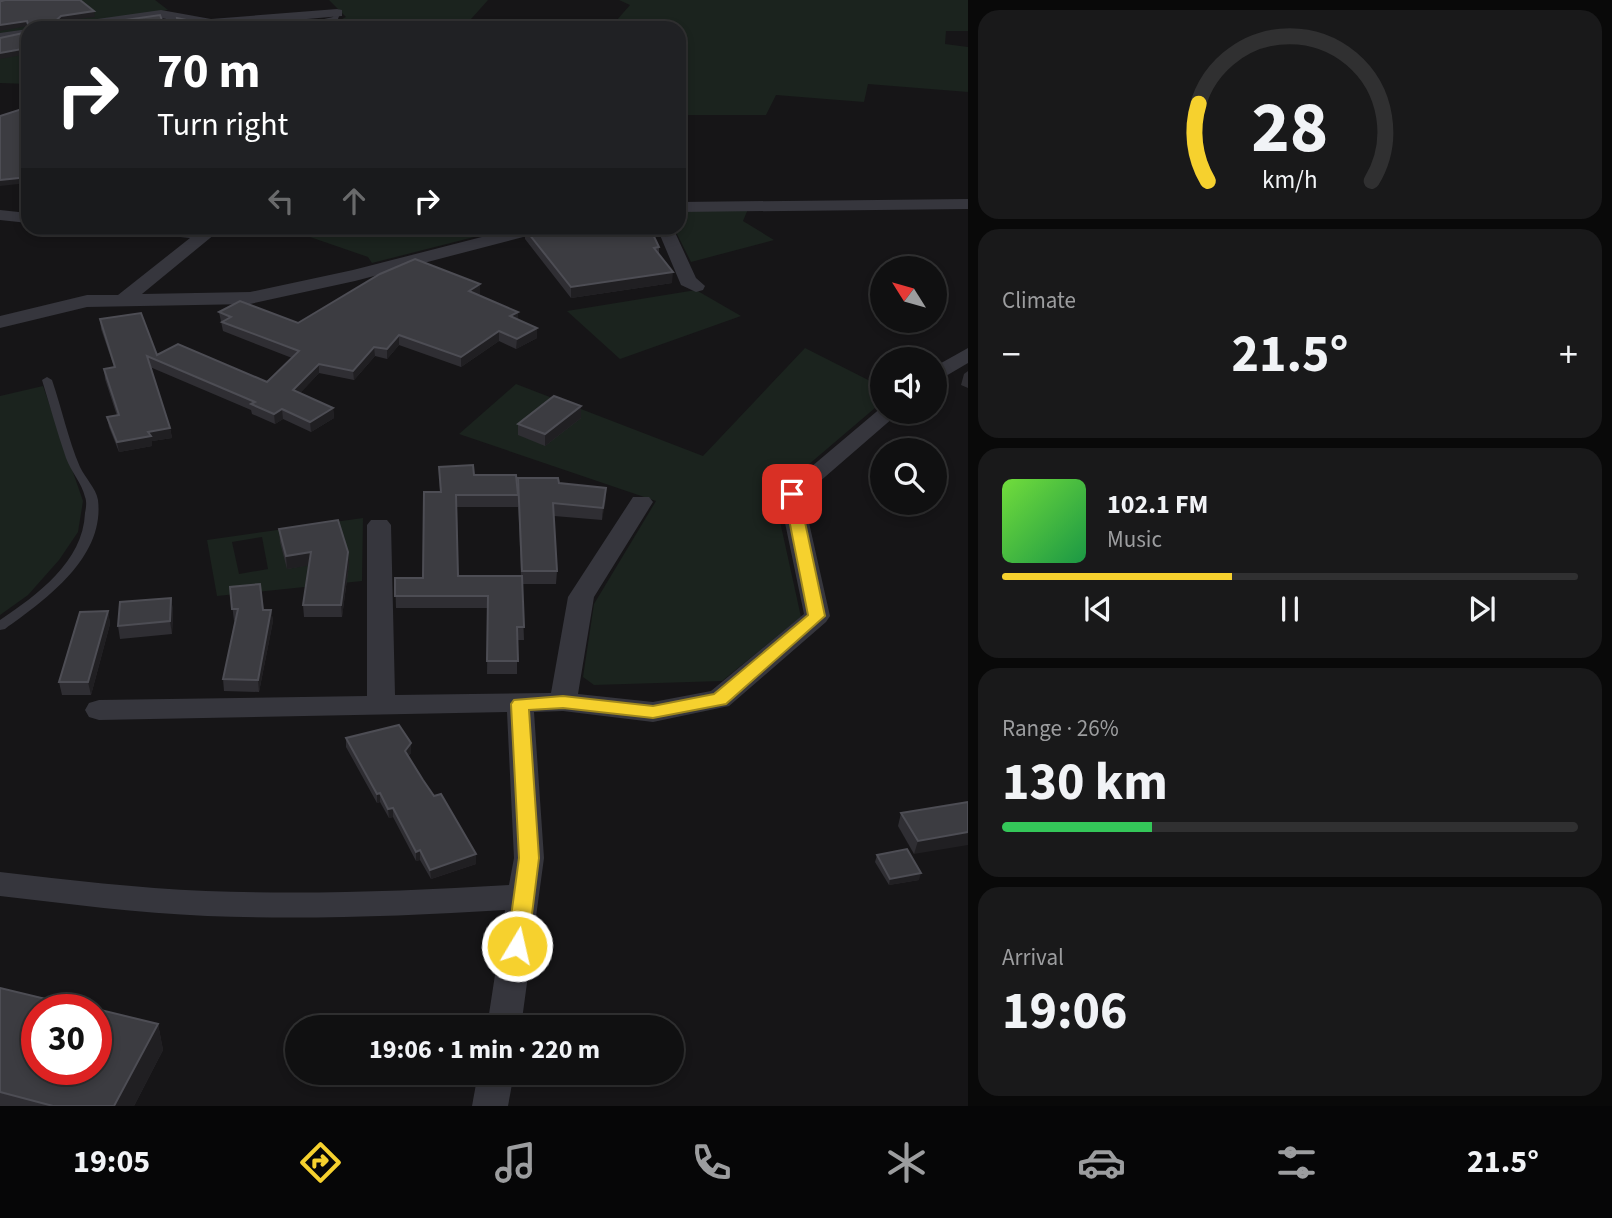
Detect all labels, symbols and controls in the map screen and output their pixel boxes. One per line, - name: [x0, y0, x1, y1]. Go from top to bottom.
- text: 70 m: [157, 37, 261, 107]
- icon: right: [42, 49, 133, 140]
- text: 28: [1252, 76, 1328, 180]
- text: Turn right: [157, 102, 288, 148]
- text: km/h: [1262, 161, 1318, 197]
- icon: left: [262, 182, 300, 220]
- icon: ahead: [335, 182, 373, 220]
- icon: right: [408, 182, 446, 220]
- north arrow: [870, 256, 947, 332]
- map controls: [870, 256, 947, 515]
- text: Climate: [1002, 284, 1076, 317]
- text: 21.5°: [1232, 318, 1348, 392]
- text: −: [1002, 328, 1021, 382]
- text: +: [1559, 328, 1578, 382]
- button: sound: [870, 347, 947, 424]
- button: search: [870, 438, 947, 515]
- pin: [762, 464, 822, 524]
- icon: arrive: [773, 475, 811, 513]
- text: 102.1 FM: [1107, 486, 1208, 523]
- text: Music: [1107, 523, 1162, 556]
- icon: previous: [1079, 590, 1117, 628]
- icon: pause: [1271, 590, 1309, 628]
- icon: next: [1463, 590, 1501, 628]
- text: Range · 26%: [1002, 712, 1119, 745]
- text: 130 km: [1002, 746, 1168, 820]
- position arrow: [480, 909, 554, 983]
- text: Arrival: [1002, 941, 1064, 974]
- text: 19:06: [1002, 975, 1127, 1049]
- speed limit sign: 30: [21, 994, 112, 1085]
- text: 19:06 · 1 min · 220 m: [369, 1031, 600, 1068]
- icon: directions: [296, 1138, 345, 1187]
- icon: music: [491, 1138, 540, 1187]
- icon: phone: [687, 1138, 736, 1187]
- icon: climate: [882, 1138, 931, 1187]
- icon: car: [1077, 1138, 1126, 1187]
- icon: filters: [1272, 1138, 1321, 1187]
- text: 19:05: [73, 1139, 150, 1185]
- text: 21.5°: [1467, 1139, 1539, 1185]

